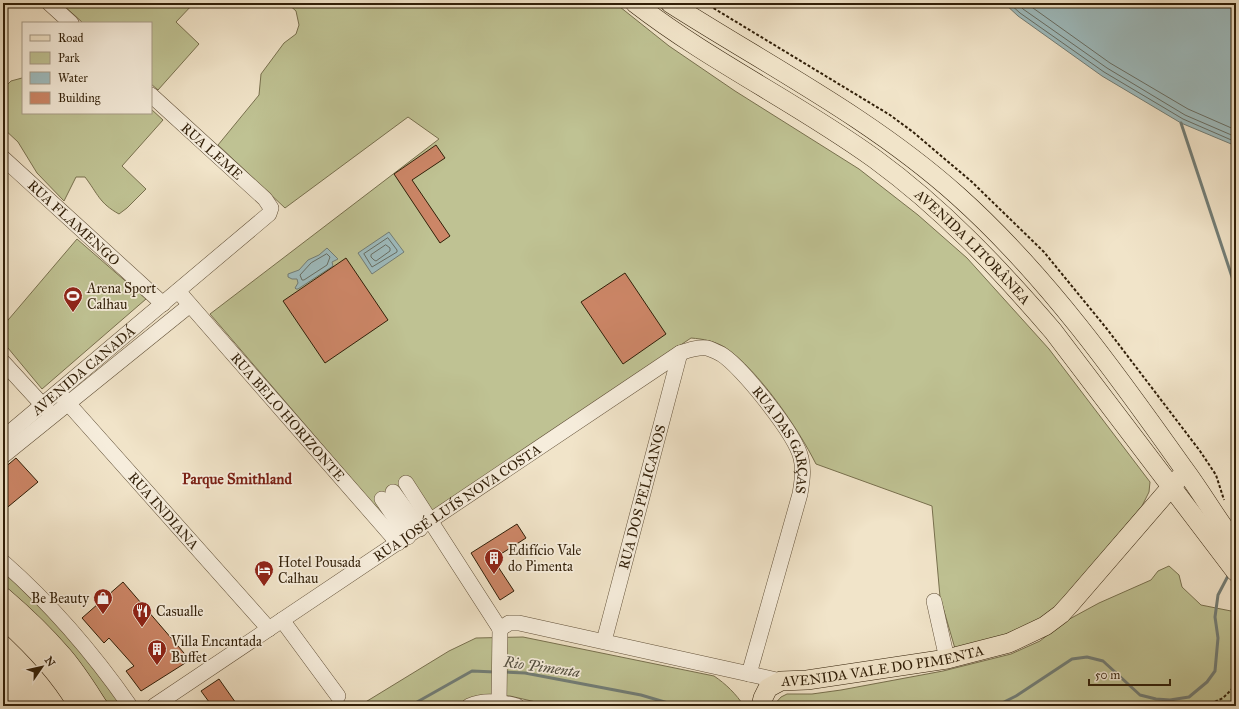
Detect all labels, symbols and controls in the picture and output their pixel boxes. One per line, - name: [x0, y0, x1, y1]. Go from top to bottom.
- legend: [22, 22, 152, 114]
- text: Road: [58, 31, 84, 45]
- text: Park: [58, 51, 80, 65]
- text: Water: [58, 71, 88, 85]
- text: Building: [58, 91, 101, 106]
- street label: RUA LEME: [177, 119, 246, 184]
- street label: RUA FLAMENGO: [24, 177, 123, 269]
- street label: AVENIDA LITORÂNEA: [910, 185, 1034, 309]
- place label: Arena Sport Calhau: [86, 280, 156, 313]
- sports icon: Arena Sport Calhau: [62, 285, 84, 313]
- street label: AVENIDA CANADÁ: [28, 321, 139, 420]
- street label: RUA BELO HORIZONTE: [227, 349, 348, 485]
- street label: RUA DAS GARÇAS: [748, 383, 811, 495]
- street label: RUA DOS PELICANOS: [615, 423, 670, 571]
- street label: RUA JOSÉ LUÍS NOVA COSTA: [370, 440, 545, 565]
- street label: RUA INDIANA: [124, 469, 203, 554]
- district label: Parque Smithland: [182, 470, 292, 489]
- place label: Edifício Vale do Pimenta: [508, 542, 582, 575]
- building icon: Edifício Vale do Pimenta: [483, 547, 505, 575]
- place label: Hotel Pousada Calhau: [278, 554, 361, 587]
- hotel icon: Hotel Pousada Calhau: [253, 559, 275, 587]
- shop icon: Be Beauty: [92, 587, 114, 615]
- place label: Be Beauty: [31, 590, 89, 607]
- restaurant icon: Casualle: [131, 600, 153, 628]
- place label: Casualle: [156, 603, 203, 620]
- place label: Villa Encantada Buffet: [170, 633, 262, 666]
- building icon: Villa Encantada Buffet: [146, 638, 168, 666]
- street label: AVENIDA VALE DO PIMENTA: [780, 642, 986, 690]
- north arrow: [22, 647, 62, 687]
- water label: Rio Pimenta: [502, 653, 581, 681]
- text: N: [42, 654, 58, 670]
- scale bar: [1089, 661, 1170, 687]
- text: 50 m: [1095, 668, 1120, 682]

